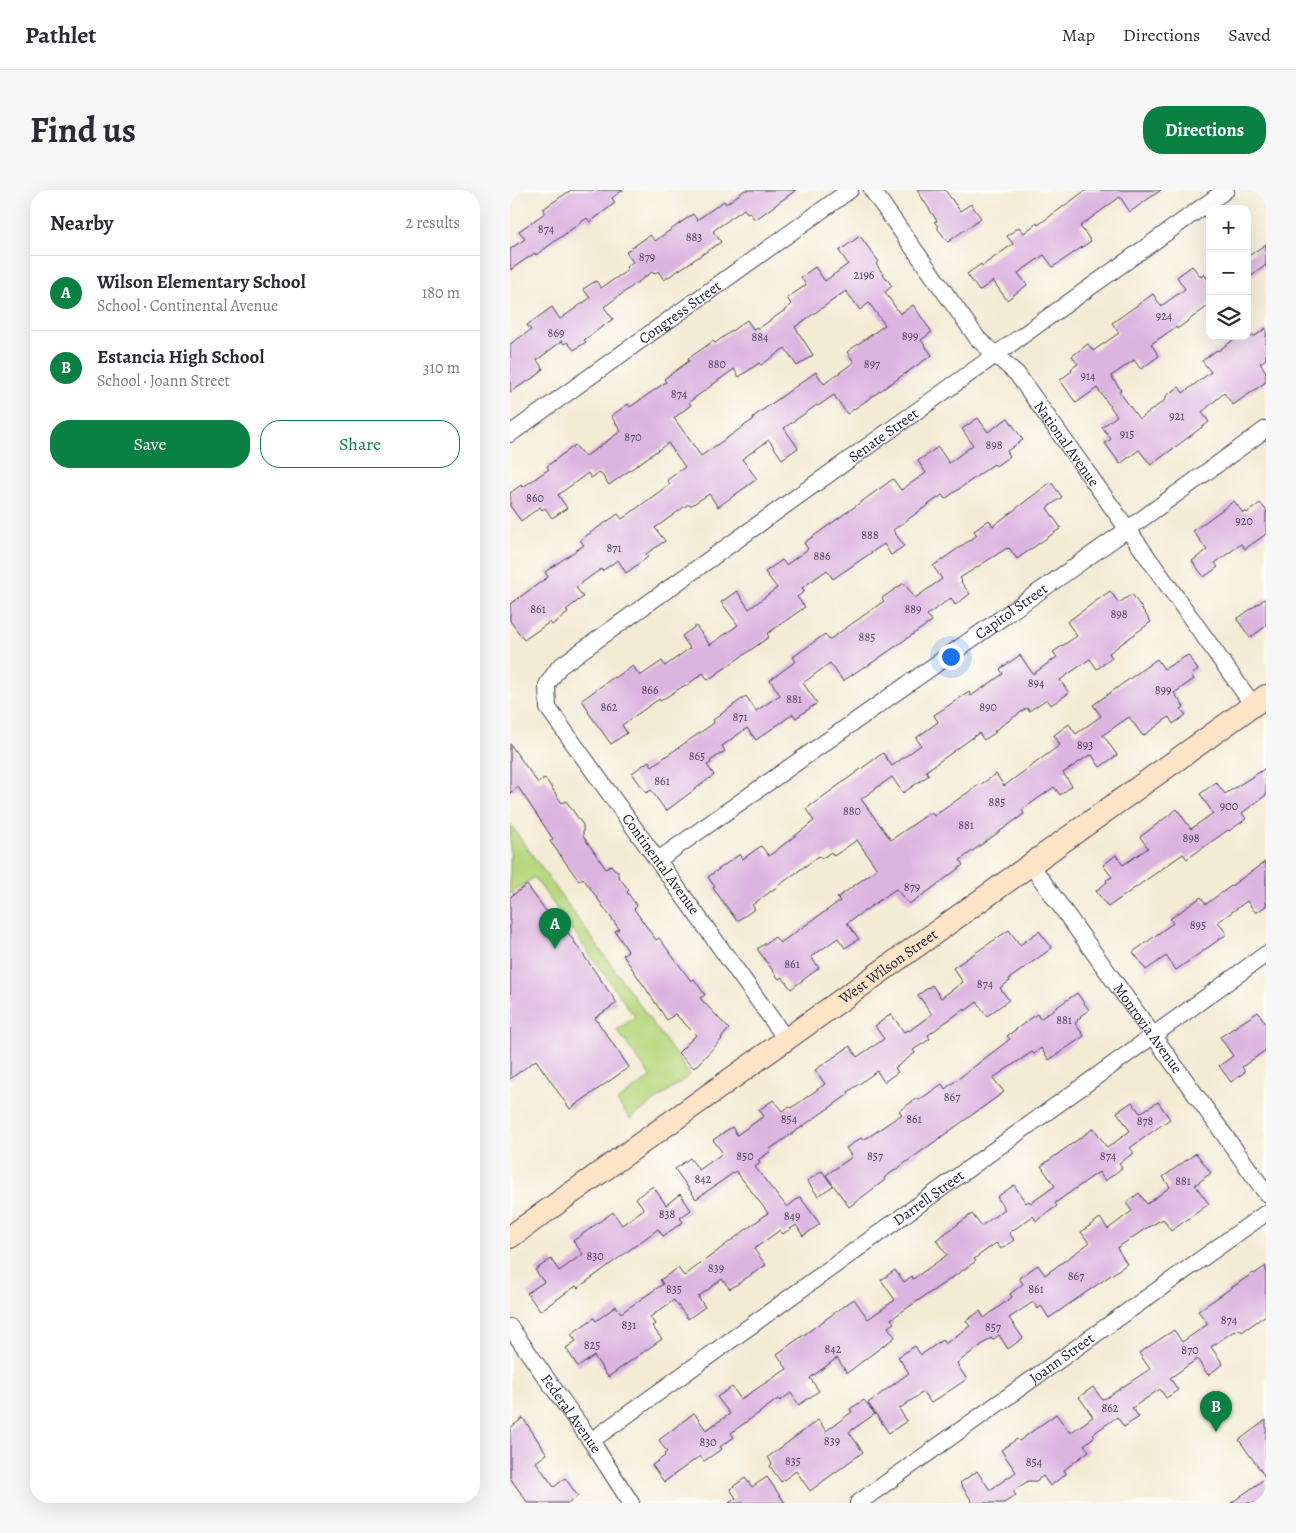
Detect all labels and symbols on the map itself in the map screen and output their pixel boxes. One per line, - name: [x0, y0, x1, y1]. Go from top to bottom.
- house number: 874: [538, 221, 555, 237]
- house number: 883: [686, 229, 702, 245]
- house number: 879: [639, 249, 655, 265]
- house number: 2196: [854, 267, 875, 283]
- street label: Congress Street: [635, 276, 725, 348]
- house number: 924: [1156, 308, 1173, 324]
- house number: 869: [548, 325, 564, 341]
- house number: 899: [902, 328, 918, 344]
- house number: 884: [751, 329, 769, 345]
- house number: 880: [708, 356, 726, 372]
- house number: 897: [864, 356, 881, 372]
- house number: 914: [1080, 368, 1096, 384]
- house number: 874: [671, 386, 688, 402]
- street label: National Avenue: [1029, 397, 1104, 491]
- street label: Senate Street: [844, 403, 922, 467]
- house number: 921: [1169, 408, 1185, 424]
- house number: 915: [1120, 426, 1134, 442]
- house number: 870: [624, 429, 642, 445]
- house number: 898: [985, 437, 1003, 453]
- house number: 860: [526, 490, 544, 506]
- house number: 920: [1235, 513, 1253, 529]
- house number: 888: [861, 527, 879, 543]
- house number: 871: [607, 540, 621, 556]
- house number: 886: [813, 548, 831, 564]
- street label: Capitol Street: [971, 579, 1052, 644]
- house number: 861: [530, 601, 546, 617]
- house number: 889: [904, 601, 922, 617]
- house number: 898: [1110, 606, 1128, 622]
- house number: 885: [859, 629, 875, 645]
- your location: [938, 644, 964, 670]
- house number: 894: [1028, 675, 1045, 691]
- house number: 866: [642, 682, 659, 698]
- house number: 899: [1155, 682, 1171, 698]
- house number: 881: [786, 691, 802, 707]
- house number: 862: [600, 699, 618, 715]
- house number: 890: [979, 699, 997, 715]
- house number: 871: [733, 709, 747, 725]
- house number: 893: [1077, 737, 1093, 753]
- house number: 865: [689, 748, 705, 764]
- house number: 861: [654, 773, 670, 789]
- house number: 885: [989, 794, 1005, 810]
- house number: 900: [1220, 798, 1238, 814]
- house number: 880: [843, 803, 861, 819]
- street label: Continental Avenue: [618, 809, 705, 919]
- house number: 881: [958, 817, 974, 833]
- house number: 898: [1182, 830, 1200, 846]
- house number: 879: [904, 879, 920, 895]
- pin: A: [539, 908, 571, 949]
- house number: 895: [1190, 917, 1206, 933]
- street label: West Wilson Street: [834, 924, 941, 1009]
- house number: 861: [784, 956, 800, 972]
- house number: 874: [977, 976, 994, 992]
- street label: Monrovia Avenue: [1109, 979, 1187, 1078]
- house number: 881: [1056, 1012, 1072, 1028]
- house number: 867: [944, 1089, 961, 1105]
- house number: 854: [781, 1111, 798, 1127]
- house number: 861: [906, 1111, 922, 1127]
- house number: 878: [1137, 1113, 1154, 1129]
- house number: 850: [736, 1148, 754, 1164]
- house number: 857: [867, 1148, 884, 1164]
- house number: 874: [1100, 1148, 1117, 1164]
- street label: Darrell Street: [889, 1165, 968, 1230]
- house number: 842: [695, 1171, 712, 1187]
- house number: 881: [1175, 1173, 1191, 1189]
- house number: 838: [659, 1206, 675, 1222]
- house number: 849: [784, 1208, 800, 1224]
- house number: 830: [586, 1248, 604, 1264]
- house number: 839: [708, 1260, 724, 1276]
- house number: 867: [1068, 1268, 1085, 1284]
- house number: 835: [666, 1281, 682, 1297]
- house number: 861: [1028, 1281, 1044, 1297]
- house number: 874: [1221, 1312, 1238, 1328]
- house number: 831: [622, 1317, 636, 1333]
- house number: 857: [985, 1319, 1002, 1335]
- street label: Joann Street: [1025, 1328, 1098, 1388]
- house number: 825: [584, 1337, 600, 1353]
- house number: 842: [825, 1341, 842, 1357]
- house number: 870: [1181, 1342, 1199, 1358]
- street label: Federal Avenue: [536, 1370, 606, 1457]
- pin: B: [1200, 1391, 1232, 1432]
- house number: 862: [1101, 1400, 1119, 1416]
- house number: 839: [824, 1433, 840, 1449]
- house number: 830: [699, 1434, 717, 1450]
- house number: 835: [785, 1453, 801, 1469]
- house number: 854: [1026, 1454, 1043, 1470]

